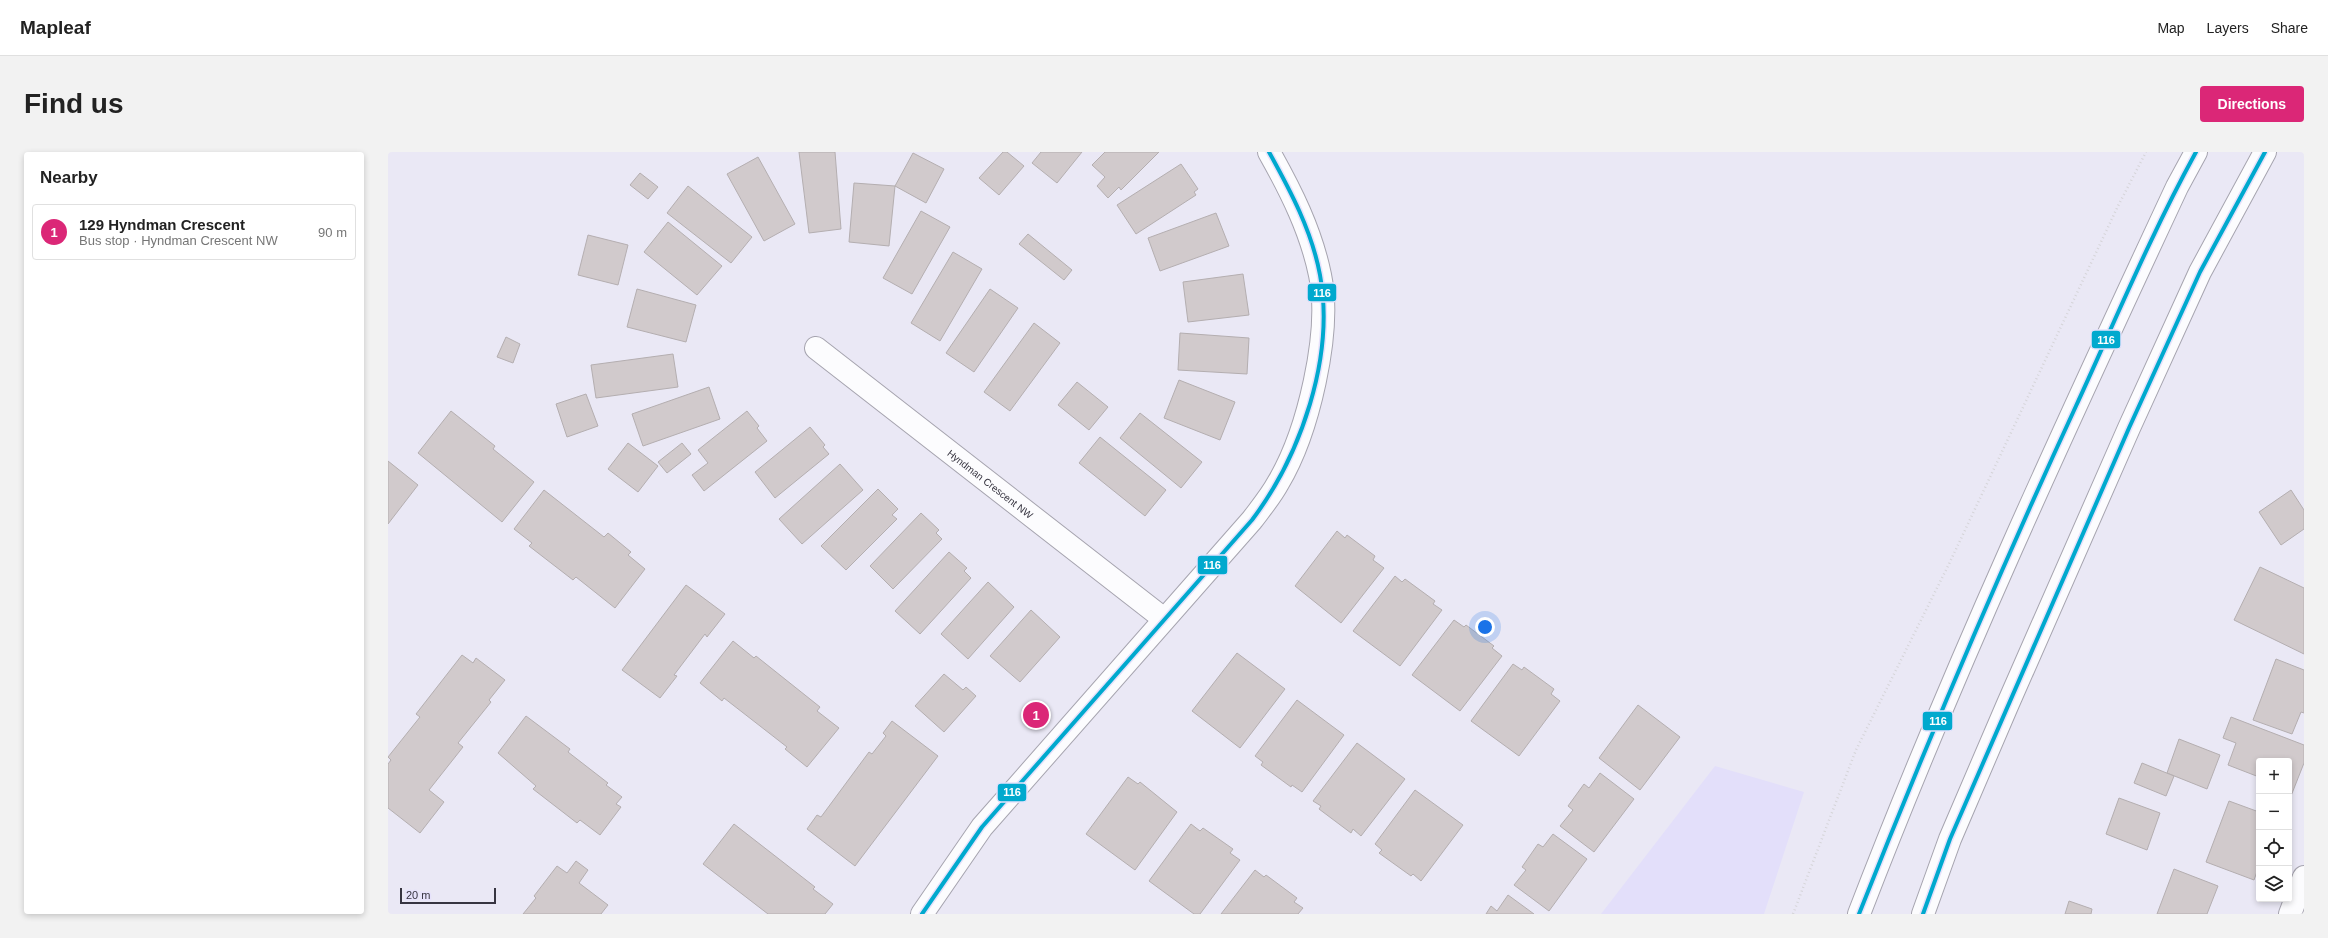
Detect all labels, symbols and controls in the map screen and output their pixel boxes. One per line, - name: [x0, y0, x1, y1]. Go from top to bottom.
- text: Mapleaf: [20, 17, 91, 38]
- text: Map: [2157, 20, 2185, 36]
- text: Layers: [2207, 20, 2249, 36]
- text: Share: [2271, 20, 2308, 36]
- button: Directions: [2200, 86, 2304, 122]
- text: Find us: [24, 88, 124, 119]
- text: Nearby: [40, 168, 98, 187]
- text: 129 Hyndman Crescent: [79, 216, 245, 233]
- text: 1: [50, 225, 58, 240]
- text: 90 m: [318, 225, 347, 240]
- text: Bus stop · Hyndman Crescent NW: [79, 233, 278, 248]
- line badge: 116: [1307, 283, 1337, 302]
- text: 116: [1313, 287, 1331, 299]
- line badge: 116: [2091, 330, 2121, 349]
- text: 116: [2097, 334, 2115, 346]
- street label: Hyndman Crescent NW: [946, 447, 1036, 521]
- line badge: 116: [1197, 555, 1228, 575]
- text: 116: [1203, 559, 1221, 571]
- your location: [1475, 617, 1495, 637]
- pin: 1: [1023, 700, 1049, 730]
- line badge: 116: [1922, 711, 1953, 731]
- text: 116: [1929, 715, 1947, 727]
- map controls: [2256, 758, 2292, 902]
- button: +: [2256, 758, 2292, 794]
- line badge: 116: [997, 783, 1027, 802]
- text: 116: [1003, 786, 1021, 798]
- button: −: [2256, 794, 2292, 830]
- button: locate: [2256, 830, 2292, 866]
- button: layers: [2256, 866, 2292, 902]
- scale bar: [400, 886, 496, 905]
- text: 20 m: [406, 889, 430, 901]

